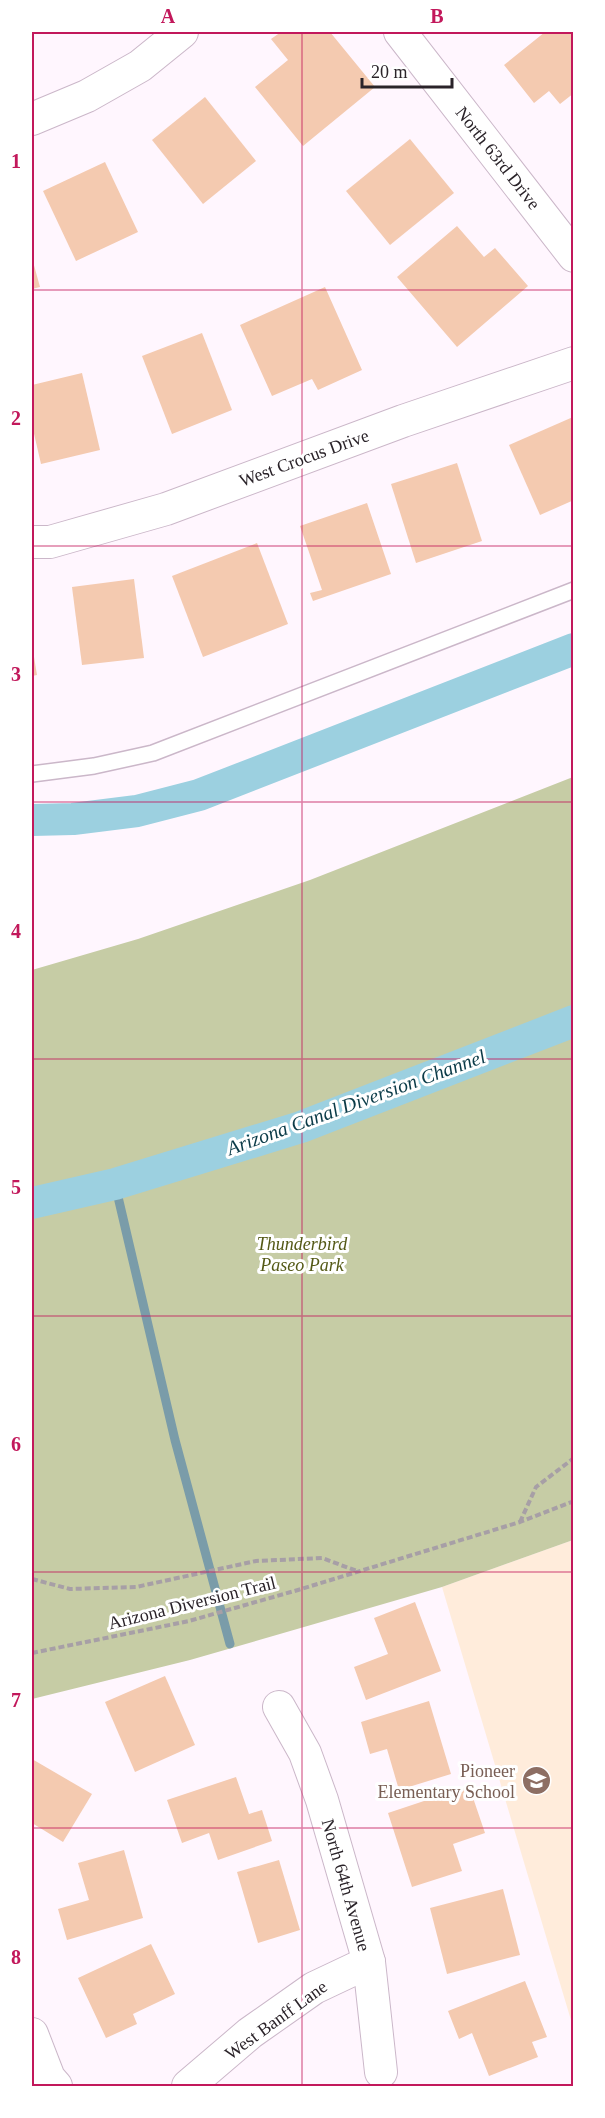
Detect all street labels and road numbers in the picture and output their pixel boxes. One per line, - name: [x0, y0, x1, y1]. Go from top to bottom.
- street label: North 63rd Drive: [452, 103, 544, 213]
- street label: West Crocus Drive: [236, 425, 372, 491]
- street label: Arizona Diversion Trail: [106, 1572, 278, 1634]
- street label: North 64th Avenue: [318, 1817, 374, 1953]
- street label: West Banff Lane: [221, 1976, 331, 2064]

